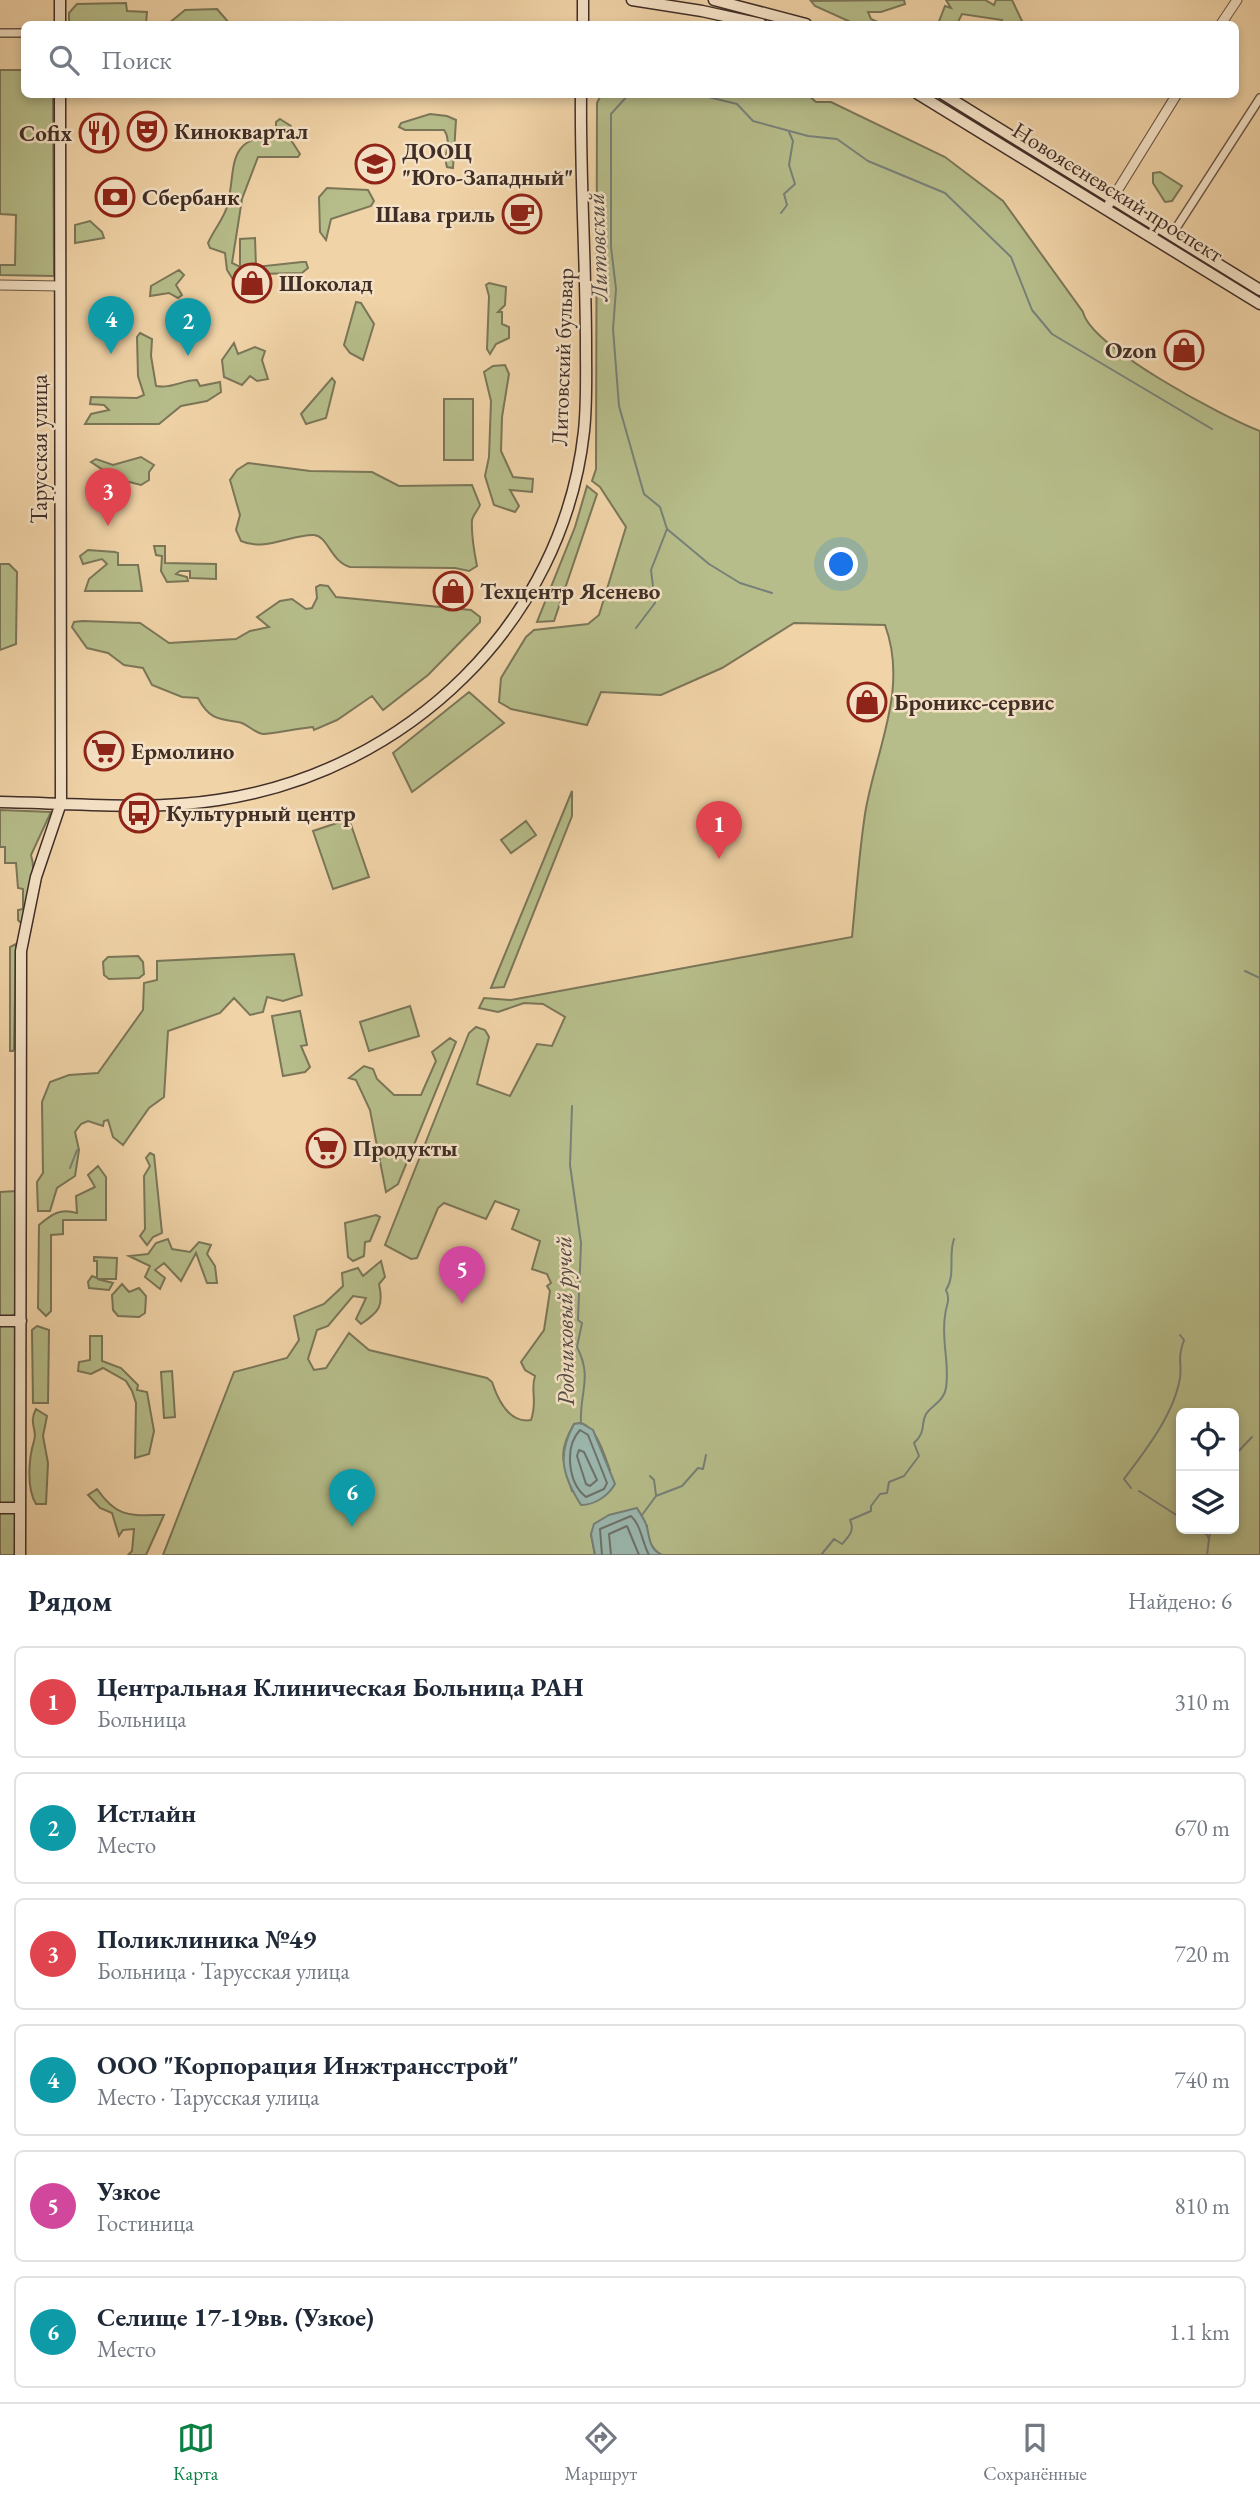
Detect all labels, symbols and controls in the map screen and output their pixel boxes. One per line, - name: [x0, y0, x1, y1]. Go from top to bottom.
- search box: [21, 21, 1239, 98]
- icon: search: [45, 41, 83, 79]
- text: Поиск: [101, 43, 172, 77]
- theatre icon: Киноквартал: [126, 110, 168, 152]
- restaurant icon: Cofix: [78, 112, 120, 154]
- street label: Новоясеневский проспект: [1007, 115, 1230, 270]
- place label: Киноквартал: [174, 116, 309, 146]
- place label: Cofix: [19, 118, 72, 148]
- place label: ДООЦ "Юго-Западный": [402, 136, 574, 192]
- school or university icon: ДООЦ "Юго-Западный": [354, 143, 396, 185]
- bank icon: Сбербанк: [94, 176, 136, 218]
- place label: Сбербанк: [142, 182, 240, 212]
- water label: Литовский: [580, 192, 614, 303]
- cafe icon: Шава гриль: [501, 193, 543, 235]
- place label: Шава гриль: [375, 199, 495, 229]
- shop icon: Шоколад: [231, 262, 273, 304]
- street label: Литовский бульвар: [544, 267, 580, 447]
- place label: Шоколад: [279, 268, 373, 298]
- pin: 4: [88, 296, 134, 354]
- pin: 2: [165, 298, 211, 356]
- shop icon: Ozon: [1163, 329, 1205, 371]
- place label: Ozon: [1105, 335, 1157, 365]
- street label: Тарусская улица: [24, 374, 54, 524]
- pin: 3: [85, 468, 131, 526]
- your location: [824, 547, 858, 581]
- shop icon: Техцентр Ясенево: [432, 570, 474, 612]
- place label: Техцентр Ясенево: [480, 576, 661, 606]
- shop icon: Броникс-сервис: [846, 681, 888, 723]
- place label: Броникс-сервис: [894, 687, 1055, 717]
- supermarket icon: Ермолино: [83, 730, 125, 772]
- place label: Ермолино: [131, 736, 235, 766]
- bus stop icon: Культурный центр: [118, 792, 160, 834]
- place label: Культурный центр: [166, 798, 356, 828]
- pin: 1: [696, 801, 742, 859]
- supermarket icon: Продукты: [305, 1127, 347, 1169]
- place label: Продукты: [353, 1133, 458, 1163]
- water label: Родниковый ручей: [547, 1236, 581, 1406]
- pin: 5: [439, 1246, 485, 1304]
- map controls: [1176, 1408, 1239, 1534]
- button: locate: [1176, 1408, 1239, 1471]
- pin: 6: [329, 1469, 375, 1527]
- button: layers: [1176, 1471, 1239, 1534]
- text: Рядом: [28, 1581, 112, 1620]
- text: Найдено: 6: [1128, 1586, 1232, 1616]
- text: Центральная Клиническая Больница РАН: [97, 1670, 584, 1704]
- text: 1: [47, 1687, 59, 1717]
- text: 310 m: [1174, 1687, 1230, 1717]
- text: Больница: [97, 1704, 186, 1734]
- text: Истлайн: [97, 1796, 196, 1830]
- text: 2: [47, 1813, 59, 1843]
- text: 670 m: [1174, 1813, 1230, 1843]
- text: Место: [97, 1830, 156, 1860]
- text: Поликлиника №49: [97, 1922, 316, 1956]
- text: 3: [47, 1939, 59, 1969]
- text: 720 m: [1174, 1939, 1230, 1969]
- text: Больница · Тарусская улица: [97, 1956, 350, 1986]
- text: ООО "Корпорация Инжтрансстрой": [97, 2048, 519, 2082]
- text: 4: [47, 2065, 59, 2095]
- text: 740 m: [1174, 2065, 1230, 2095]
- text: Место · Тарусская улица: [97, 2082, 319, 2112]
- text: Узкое: [97, 2174, 161, 2208]
- text: 5: [47, 2191, 59, 2221]
- text: 810 m: [1174, 2191, 1230, 2221]
- text: Гостиница: [97, 2208, 194, 2238]
- text: Селище 17-19вв. (Узкое): [97, 2300, 374, 2334]
- text: 6: [47, 2317, 59, 2347]
- text: 1.1 km: [1169, 2317, 1230, 2347]
- text: Место: [97, 2334, 156, 2364]
- tab: Карта: [173, 2419, 218, 2486]
- tab: Маршрут: [564, 2419, 637, 2486]
- tab: Сохранённые: [983, 2419, 1087, 2486]

